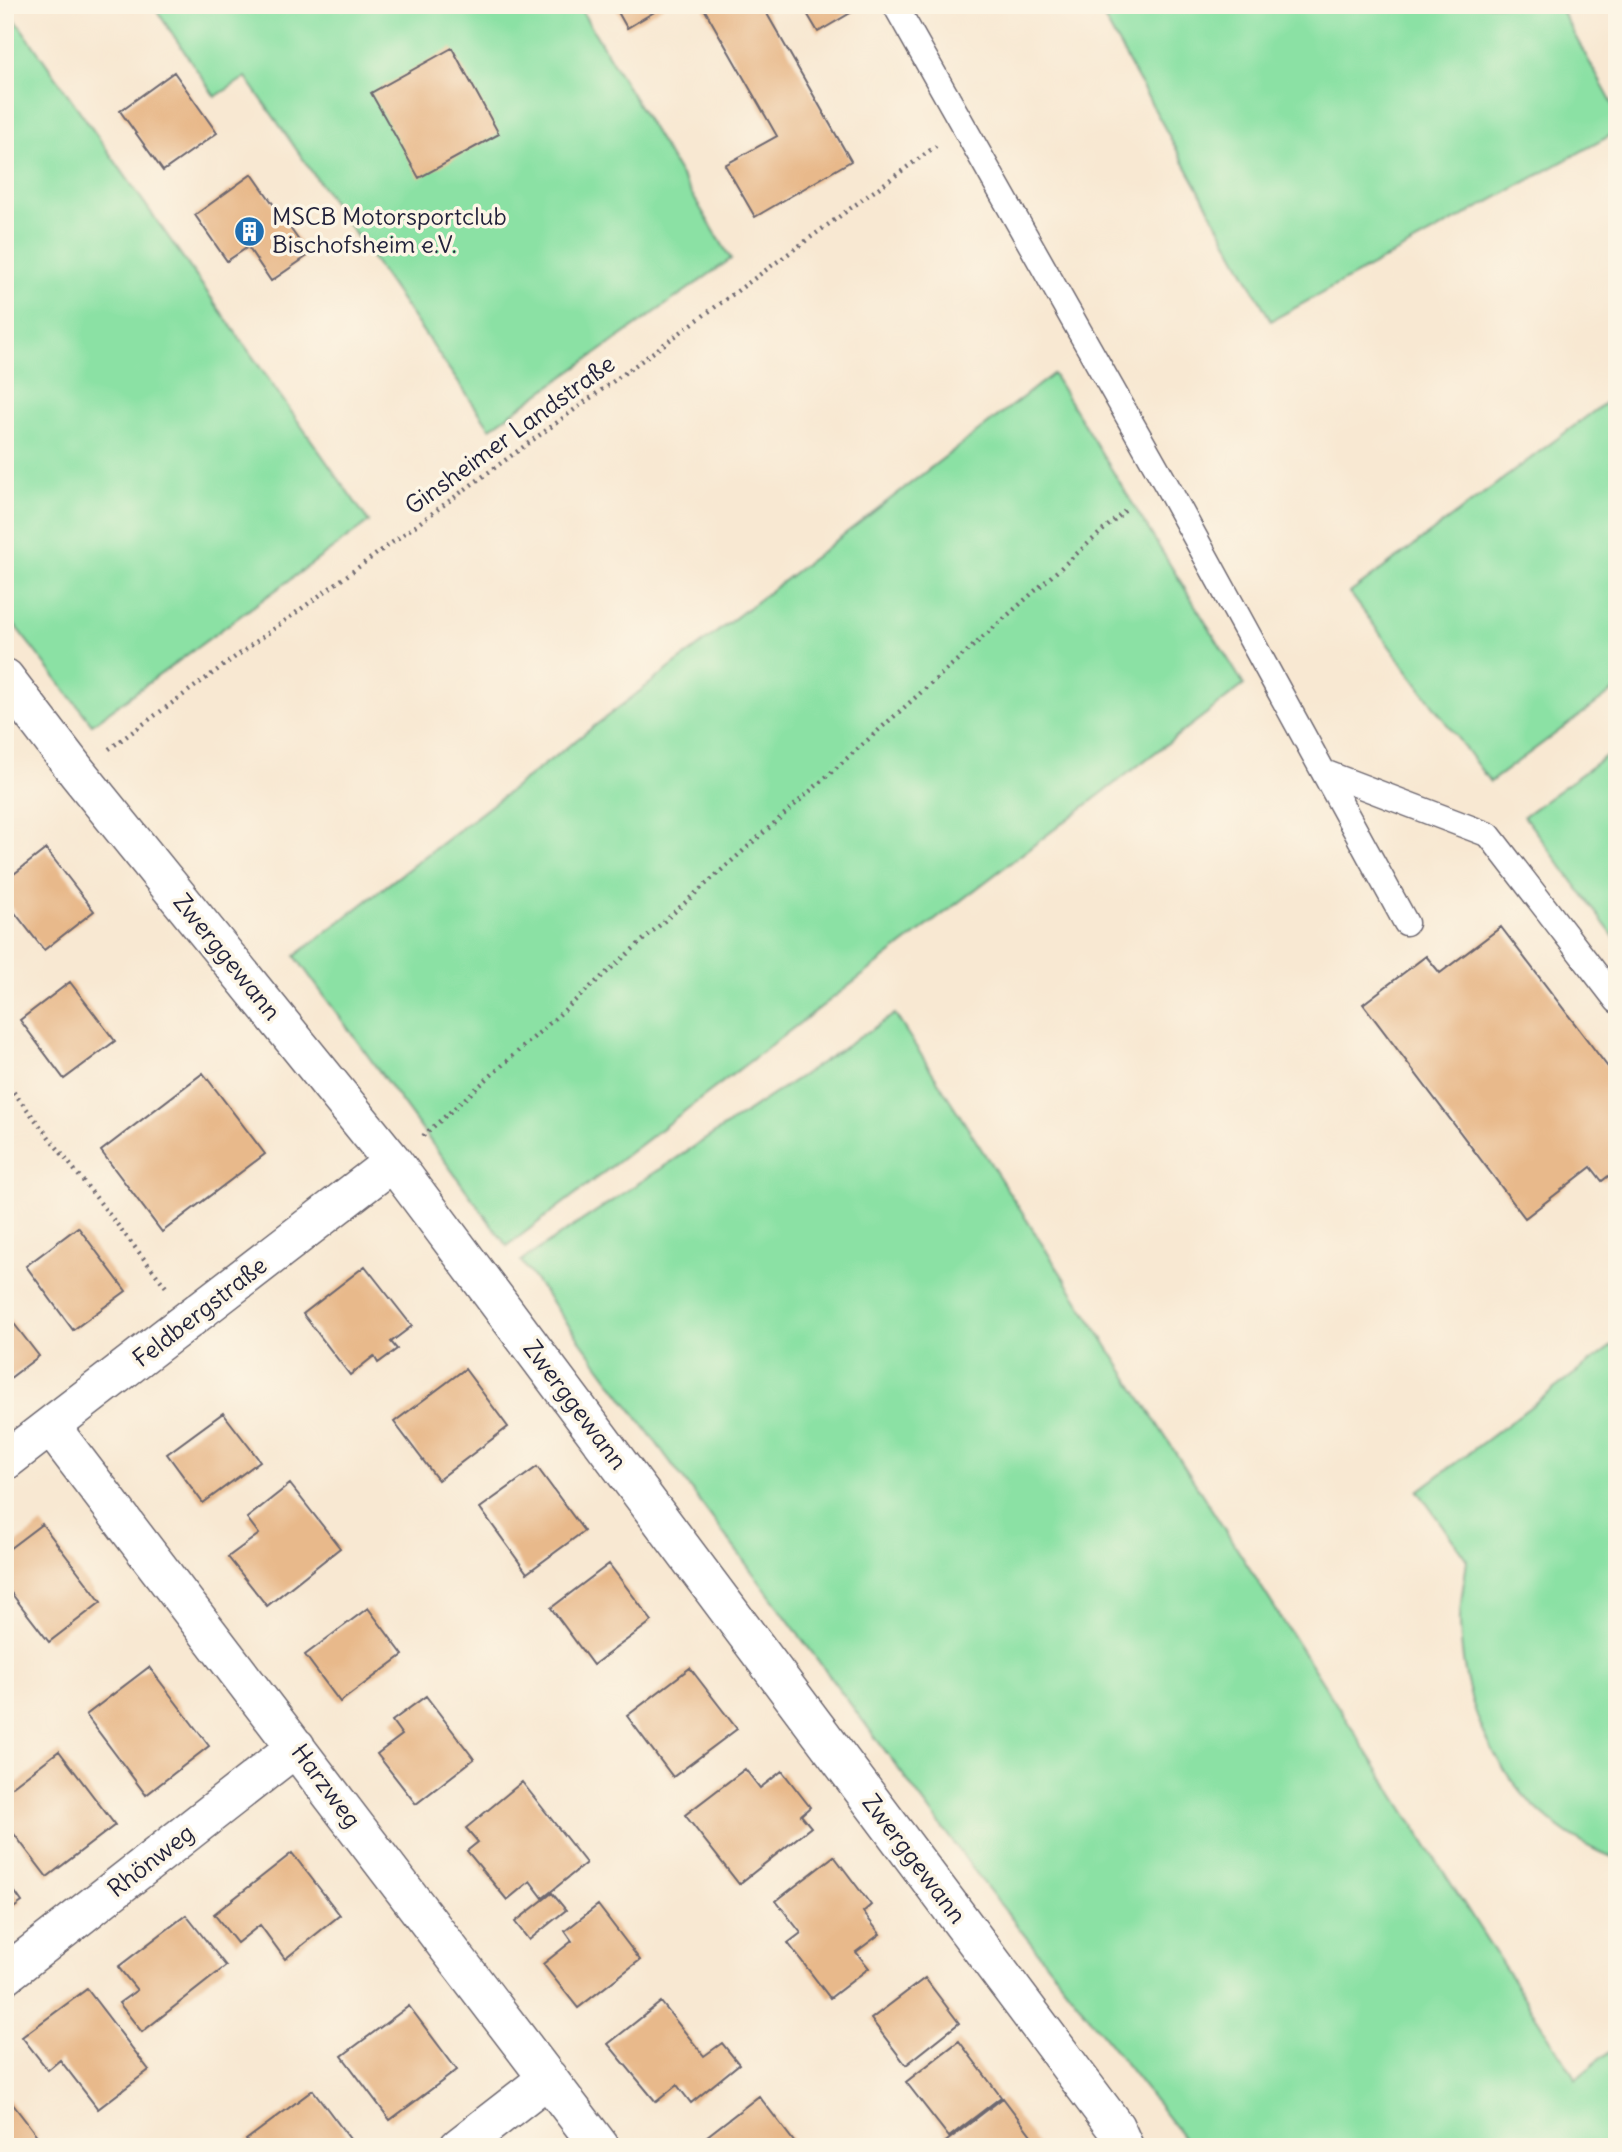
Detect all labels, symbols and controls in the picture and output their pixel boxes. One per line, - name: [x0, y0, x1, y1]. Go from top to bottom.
- place label: MSCB Motorsportclub Bischofsheim e.V.: [272, 201, 507, 259]
- building icon: MSCB Motorsportclub Bischofsheim e.V.: [232, 214, 266, 248]
- street label: Ginsheimer Landstraße: [399, 348, 620, 520]
- street label: Zwerggewann: [168, 887, 288, 1026]
- street label: Feldbergstraße: [126, 1250, 272, 1373]
- street label: Zwerggewann: [517, 1334, 634, 1475]
- street label: Harzweg: [286, 1737, 368, 1833]
- street label: Zwerggewann: [856, 1788, 973, 1929]
- street label: Rhönweg: [101, 1817, 200, 1903]

